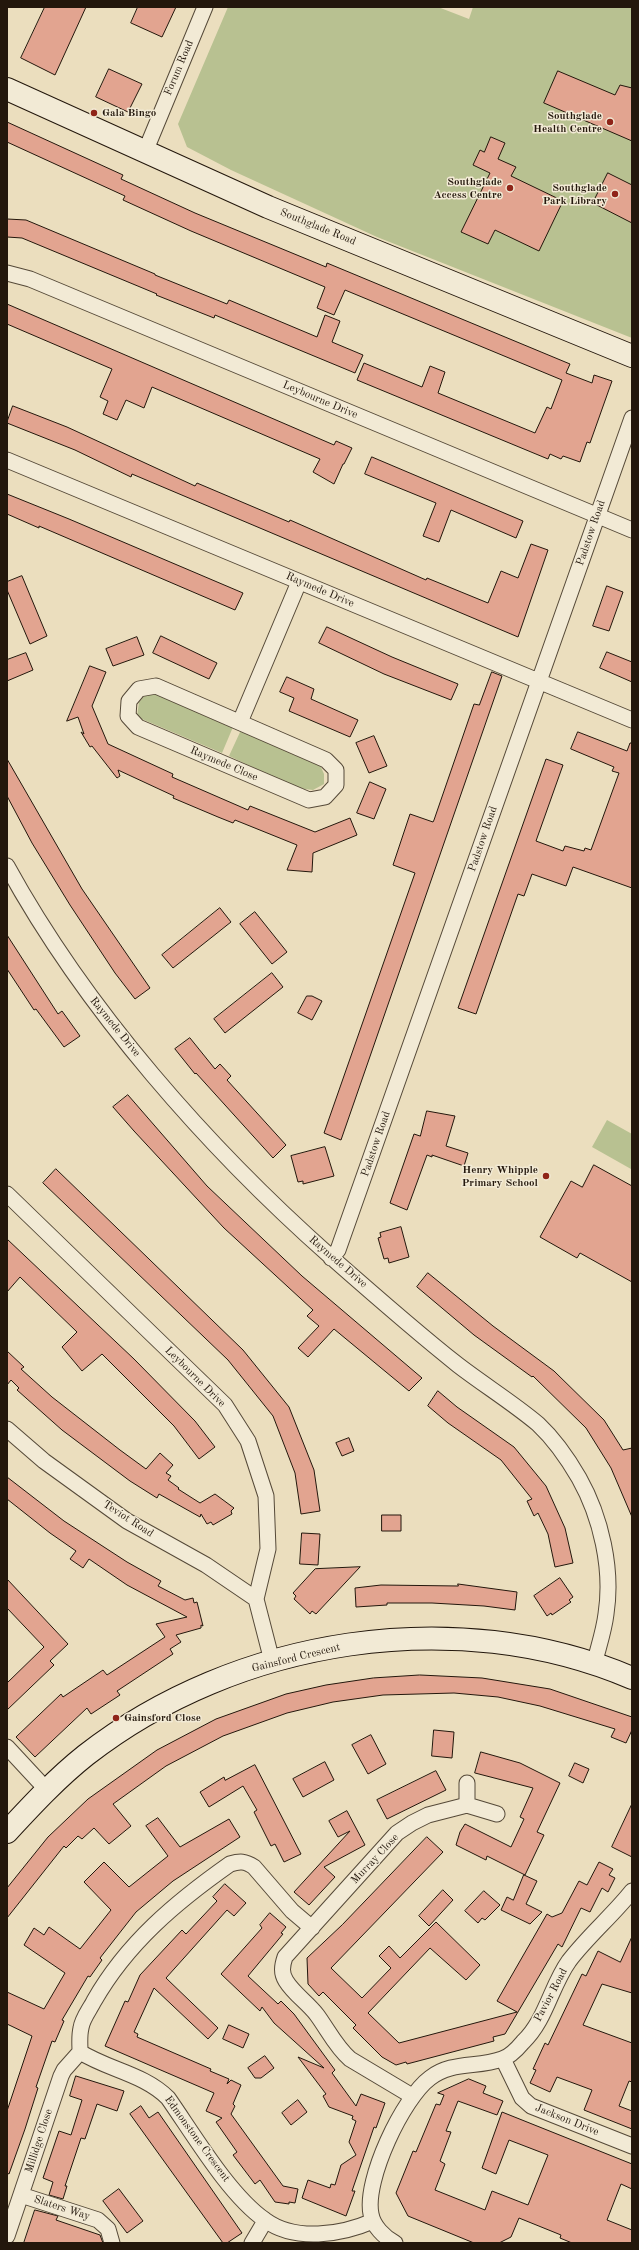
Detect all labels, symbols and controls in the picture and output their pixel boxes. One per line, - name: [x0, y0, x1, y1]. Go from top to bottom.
- street label: Forum Road: [161, 38, 197, 98]
- place label: Gala Bingo: [102, 106, 156, 120]
- marker: Gala Bingo: [89, 108, 99, 118]
- place label: Southglade Health Centre: [533, 109, 602, 135]
- marker: Southglade Health Centre: [605, 117, 615, 127]
- place label: Southglade Access Centre: [434, 175, 502, 201]
- place label: Southglade Park Library: [543, 181, 607, 207]
- marker: Southglade Access Centre: [505, 183, 515, 193]
- marker: Southglade Park Library: [610, 189, 620, 199]
- street label: Southglade Road: [278, 206, 358, 248]
- street label: Leybourne Drive: [280, 378, 360, 422]
- street label: Padstow Road: [574, 499, 608, 567]
- street label: Raymede Drive: [284, 570, 356, 610]
- street label: Raymede Close: [188, 744, 260, 784]
- street label: Padstow Road: [466, 805, 500, 873]
- street label: Raymede Drive: [87, 994, 143, 1060]
- street label: Padstow Road: [359, 1110, 393, 1178]
- place label: Henry Whipple Primary School: [462, 1163, 538, 1189]
- marker: Henry Whipple Primary School: [541, 1171, 551, 1181]
- street label: Raymede Drive: [306, 1233, 370, 1291]
- street label: Leybourne Drive: [162, 1344, 228, 1410]
- street label: Teviot Road: [100, 1498, 156, 1540]
- street label: Gainsford Crescent: [250, 1641, 342, 1675]
- place label: Gainsford Close: [124, 1711, 201, 1725]
- marker: Gainsford Close: [111, 1713, 121, 1723]
- street label: Murray Close: [348, 1831, 402, 1887]
- street label: Pavior Road: [531, 1966, 571, 2024]
- street label: Edmonstone Crescent: [161, 2093, 233, 2185]
- street label: Jackson Drive: [533, 2101, 601, 2139]
- street label: Millidge Close: [22, 2107, 56, 2175]
- street label: Slaters Way: [32, 2193, 92, 2223]

